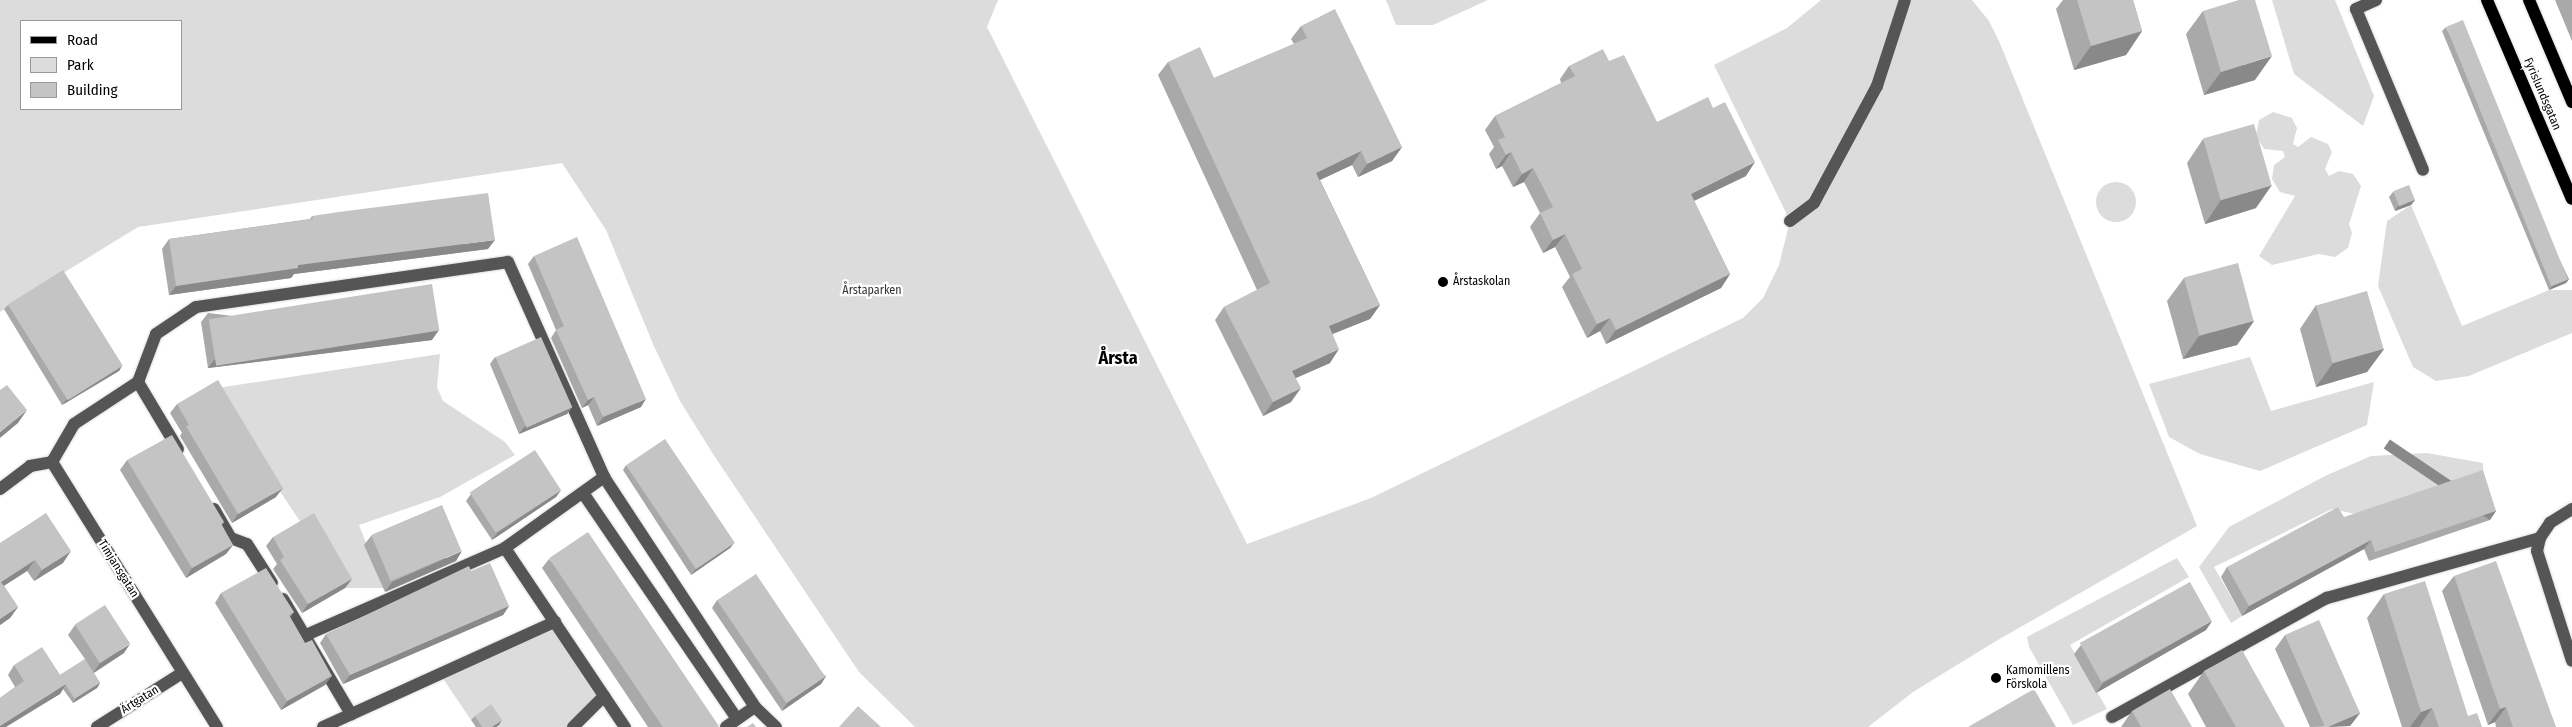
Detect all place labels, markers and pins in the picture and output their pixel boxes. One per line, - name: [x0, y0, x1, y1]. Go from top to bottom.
- place label: Årstaskolan: [1453, 275, 1510, 289]
- marker: Årstaskolan: [1437, 276, 1449, 288]
- place label: Kamomillens Förskola: [2006, 664, 2070, 692]
- marker: Kamomillens Förskola: [1990, 672, 2002, 684]

